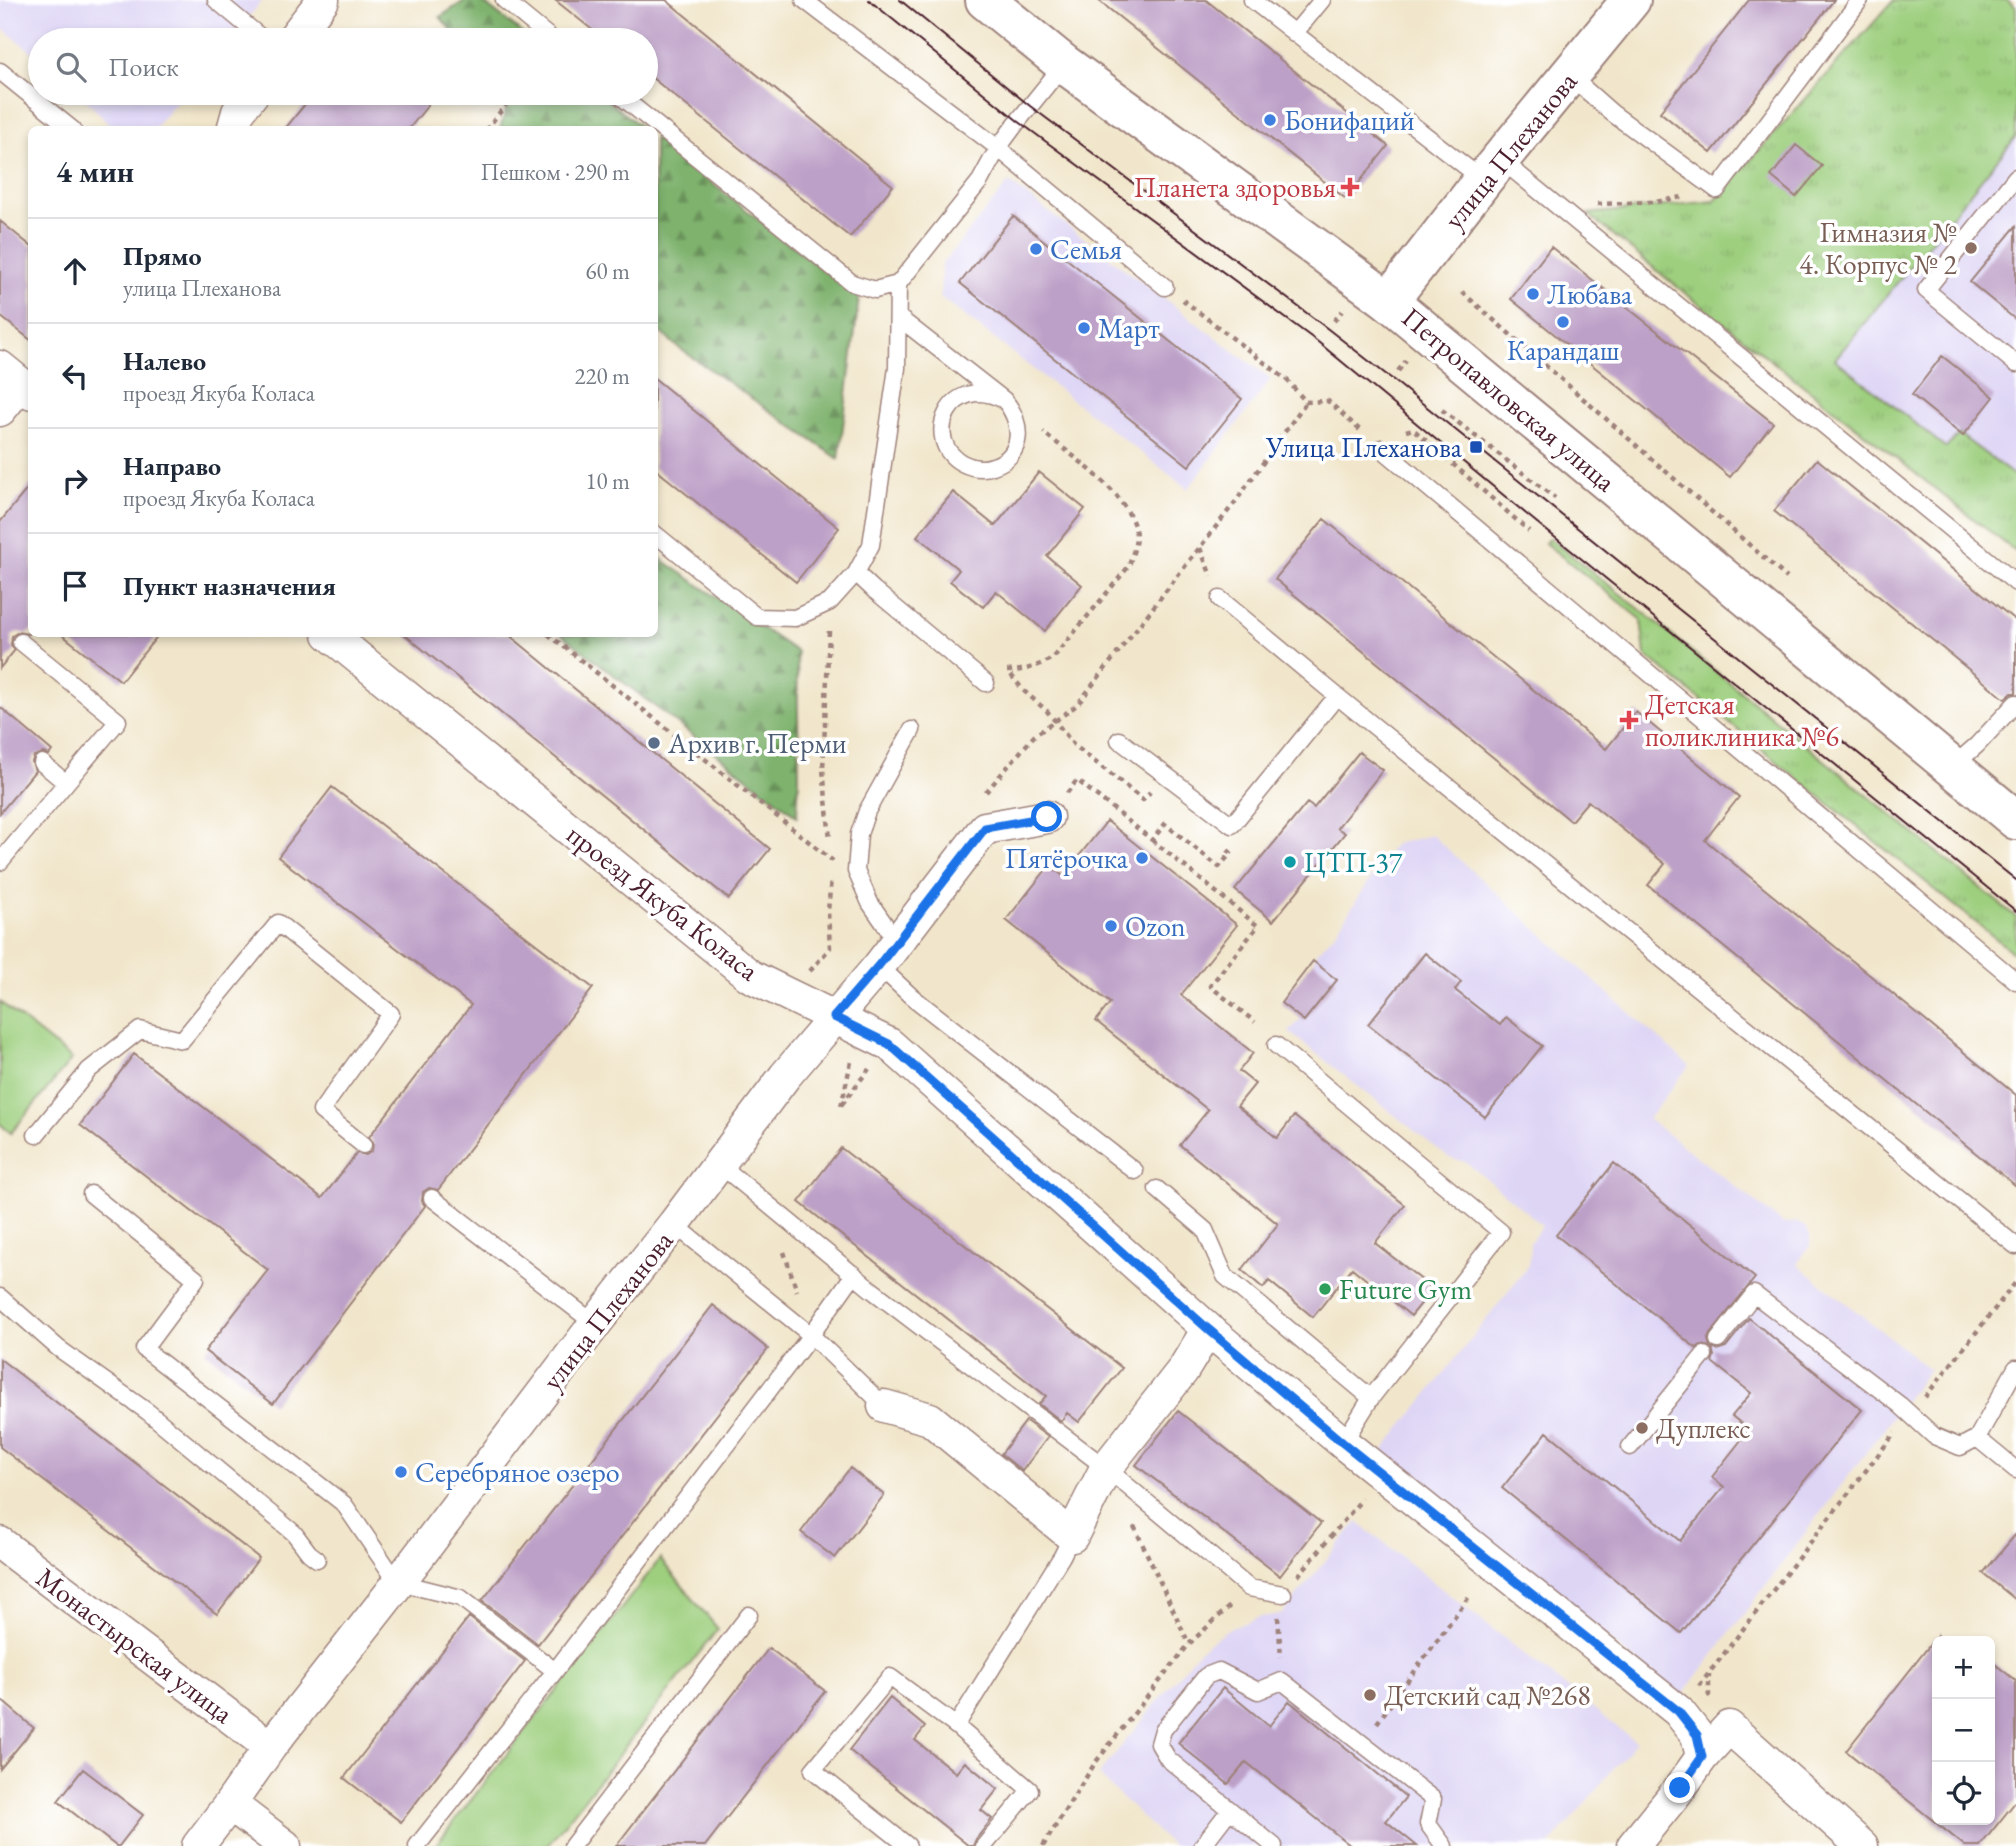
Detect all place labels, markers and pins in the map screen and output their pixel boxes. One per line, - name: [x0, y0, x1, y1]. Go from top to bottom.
- place label: Бонифаций: [1284, 102, 1415, 138]
- marker: Бонифаций: [1262, 112, 1278, 128]
- place label: Планета здоровья: [1133, 169, 1336, 205]
- marker: Планета здоровья: [1342, 179, 1358, 195]
- place label: Гимназия № 4. Корпус № 2: [1799, 214, 1958, 282]
- place label: Семья: [1050, 231, 1122, 267]
- marker: Гимназия № 4. Корпус № 2: [1963, 240, 1979, 256]
- marker: Семья: [1028, 241, 1044, 257]
- place label: Любава: [1547, 276, 1633, 312]
- marker: Любава: [1525, 286, 1541, 302]
- place label: Март: [1098, 310, 1160, 346]
- marker: Карандаш: [1555, 314, 1571, 330]
- marker: Март: [1076, 320, 1092, 336]
- place label: Карандаш: [1507, 332, 1619, 368]
- place label: Улица Плеханова: [1265, 429, 1463, 465]
- marker: Улица Плеханова: [1468, 439, 1484, 455]
- place label: Детская поликлиника №6: [1645, 686, 1839, 754]
- marker: Детская поликлиника №6: [1619, 710, 1639, 730]
- place label: Архив г. Перми: [667, 725, 847, 761]
- marker: Архив г. Перми: [646, 735, 662, 751]
- place label: Пятёрочка: [1005, 840, 1129, 876]
- place label: ЦТП-37: [1304, 844, 1403, 880]
- marker: Пятёрочка: [1134, 850, 1150, 866]
- marker: ЦТП-37: [1282, 854, 1298, 870]
- place label: Ozon: [1125, 908, 1186, 944]
- marker: Ozon: [1103, 918, 1119, 934]
- place label: Future Gym: [1339, 1271, 1472, 1307]
- marker: Future Gym: [1317, 1281, 1333, 1297]
- place label: Дуплекс: [1656, 1410, 1751, 1446]
- marker: Дуплекс: [1634, 1420, 1650, 1436]
- place label: Серебряное озеро: [415, 1454, 620, 1490]
- marker: Серебряное озеро: [393, 1464, 409, 1480]
- place label: Детский сад №268: [1384, 1677, 1591, 1713]
- marker: Детский сад №268: [1362, 1687, 1378, 1703]

